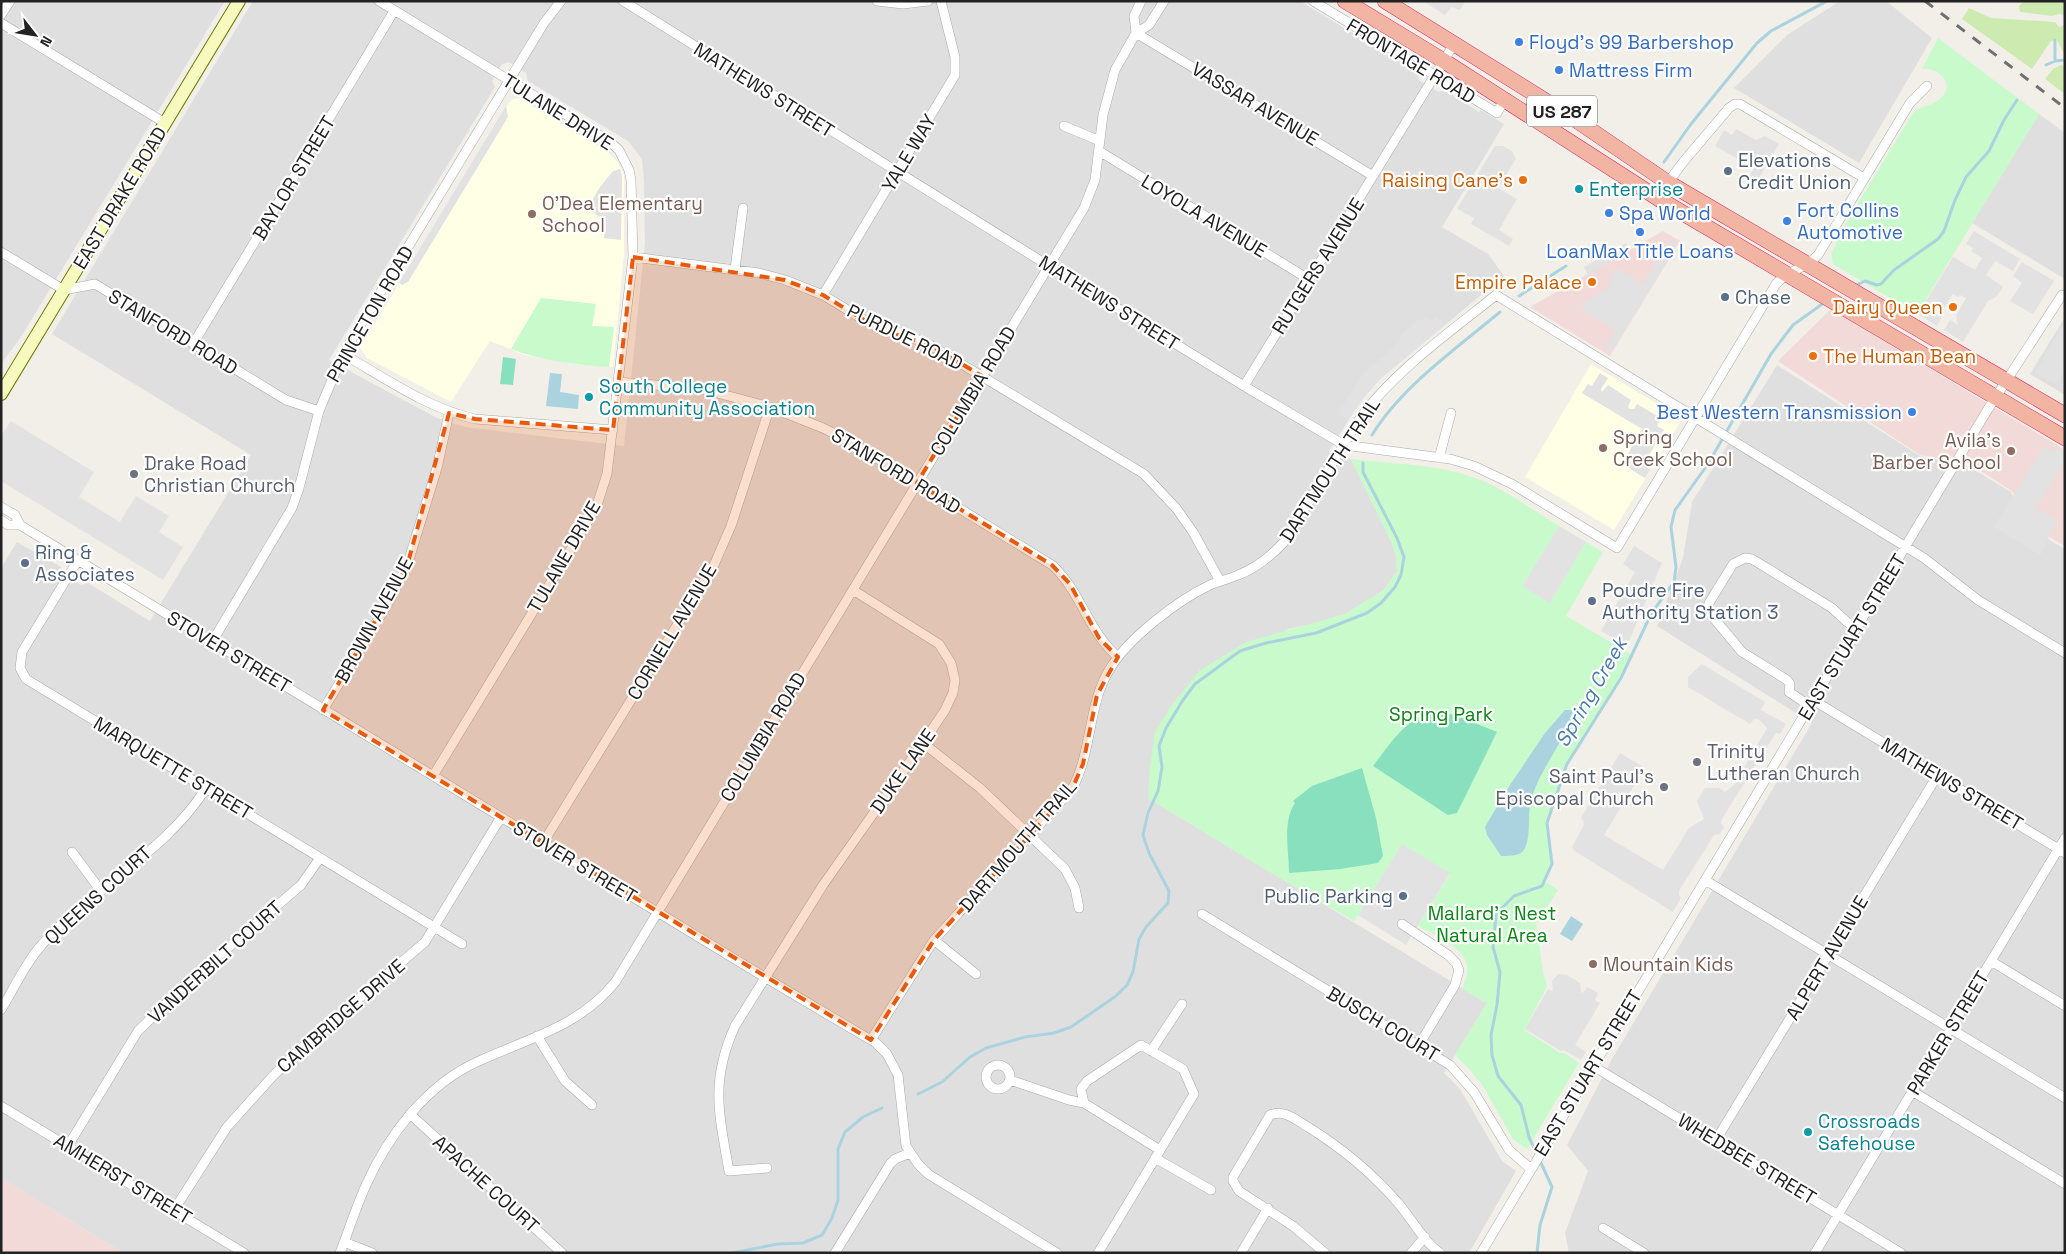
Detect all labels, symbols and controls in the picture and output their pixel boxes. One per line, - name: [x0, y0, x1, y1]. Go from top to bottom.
- north arrow: [10, 10, 60, 60]
- street label: FRONTAGE ROAD: [1342, 13, 1480, 109]
- place label: Floyd's 99 Barbershop: [1529, 30, 1734, 55]
- text: N: [36, 33, 56, 50]
- marker: Floyd's 99 Barbershop: [1513, 36, 1525, 48]
- street label: MATHEWS STREET: [689, 37, 839, 143]
- street label: VASSAR AVENUE: [1187, 56, 1323, 152]
- place label: Mattress Firm: [1569, 58, 1693, 83]
- marker: Mattress Firm: [1553, 64, 1565, 76]
- street label: TULANE DRIVE: [498, 68, 618, 156]
- road number: US 287: [1527, 95, 1597, 126]
- street label: YALE WAY: [876, 109, 942, 196]
- street label: BAYLOR STREET: [247, 111, 341, 245]
- street label: EAST DRAKE ROAD: [68, 122, 172, 274]
- place label: Elevations Credit Union: [1738, 148, 1851, 195]
- marker: Elevations Credit Union: [1722, 165, 1734, 177]
- place label: Raising Cane's: [1382, 168, 1513, 193]
- street label: LOYOLA AVENUE: [1137, 169, 1271, 263]
- marker: Raising Cane's: [1517, 174, 1529, 186]
- place label: Enterprise: [1589, 177, 1683, 202]
- marker: Enterprise: [1573, 183, 1585, 195]
- place label: O'Dea Elementary School: [542, 191, 703, 238]
- street label: RUTGERS AVENUE: [1266, 193, 1370, 339]
- place label: Fort Collins Automotive: [1797, 198, 1903, 245]
- place label: Spa World: [1619, 201, 1711, 226]
- marker: Spa World: [1603, 207, 1615, 219]
- marker: O'Dea Elementary School: [526, 208, 538, 220]
- marker: Fort Collins Automotive: [1781, 215, 1793, 227]
- marker: LoanMax Title Loans: [1634, 226, 1646, 238]
- place label: LoanMax Title Loans: [1546, 239, 1734, 264]
- street label: PRINCETON ROAD: [321, 241, 419, 387]
- street label: MATHEWS STREET: [1034, 250, 1184, 356]
- place label: Empire Palace: [1455, 270, 1582, 295]
- marker: Empire Palace: [1586, 276, 1598, 288]
- street label: STANFORD ROAD: [104, 283, 242, 381]
- place label: Chase: [1735, 285, 1791, 310]
- marker: Chase: [1719, 291, 1731, 303]
- place label: Dairy Queen: [1833, 295, 1943, 320]
- street label: PURDUE ROAD: [843, 298, 967, 376]
- marker: Dairy Queen: [1947, 301, 1959, 313]
- street label: COLUMBIA ROAD: [924, 322, 1022, 460]
- place label: The Human Bean: [1823, 344, 1976, 369]
- marker: The Human Bean: [1807, 350, 1819, 362]
- place label: South College Community Association: [599, 374, 815, 421]
- marker: South College Community Association: [583, 391, 595, 403]
- street label: DARTMOUTH TRAIL: [1274, 393, 1386, 547]
- place label: Best Western Transmission: [1656, 400, 1902, 425]
- marker: Best Western Transmission: [1906, 406, 1918, 418]
- street label: STANFORD ROAD: [827, 422, 965, 520]
- place label: Spring Creek School: [1613, 425, 1732, 472]
- place label: Avila's Barber School: [1872, 428, 2001, 475]
- marker: Spring Creek School: [1597, 442, 1609, 454]
- marker: Avila's Barber School: [2005, 445, 2017, 457]
- place label: Drake Road Christian Church: [144, 451, 295, 498]
- marker: Drake Road Christian Church: [128, 468, 140, 480]
- street label: TULANE DRIVE: [522, 496, 606, 618]
- place label: Ring & Associates: [35, 540, 135, 587]
- street label: EAST STUART STREET: [1792, 549, 1912, 725]
- street label: BROWN AVENUE: [329, 553, 419, 687]
- marker: Ring & Associates: [19, 557, 31, 569]
- street label: CORNELL AVENUE: [621, 559, 723, 705]
- place label: Poudre Fire Authority Station 3: [1602, 578, 1779, 625]
- marker: Poudre Fire Authority Station 3: [1586, 595, 1598, 607]
- street label: STOVER STREET: [162, 605, 296, 699]
- water label: Spring Creek: [1549, 631, 1634, 751]
- street label: COLUMBIA ROAD: [714, 668, 812, 806]
- park label: Spring Park: [1389, 702, 1493, 727]
- street label: MARQUETTE STREET: [89, 711, 257, 825]
- street label: DUKE LANE: [865, 724, 941, 818]
- street label: MATHEWS STREET: [1876, 732, 2028, 836]
- place label: Trinity Lutheran Church: [1707, 739, 1860, 786]
- marker: Trinity Lutheran Church: [1691, 756, 1703, 768]
- place label: Saint Paul's Episcopal Church: [1495, 764, 1654, 811]
- street label: DARTMOUTH TRAIL: [954, 775, 1082, 917]
- marker: Saint Paul's Episcopal Church: [1658, 781, 1670, 793]
- street label: STOVER STREET: [508, 815, 642, 909]
- street label: QUEENS COURT: [39, 840, 157, 950]
- place label: Public Parking: [1264, 884, 1393, 909]
- marker: Public Parking: [1397, 890, 1409, 902]
- street label: ALPERT AVENUE: [1780, 891, 1874, 1025]
- street label: VANDERBILT COURT: [142, 895, 288, 1029]
- park label: Mallard's Nest Natural Area: [1428, 901, 1556, 948]
- place label: Mountain Kids: [1603, 952, 1733, 977]
- street label: CAMBRIDGE DRIVE: [272, 953, 410, 1079]
- marker: Mountain Kids: [1587, 958, 1599, 970]
- street label: PARKER STREET: [1901, 966, 1995, 1100]
- street label: BUSCH COURT: [1322, 981, 1444, 1067]
- street label: EAST STUART STREET: [1528, 985, 1648, 1161]
- street label: WHEDBEE STREET: [1673, 1108, 1821, 1210]
- place label: Crossroads Safehouse: [1818, 1109, 1920, 1156]
- marker: Crossroads Safehouse: [1802, 1126, 1814, 1138]
- street label: AMHERST STREET: [49, 1128, 197, 1230]
- street label: APACHE COURT: [428, 1130, 544, 1238]

